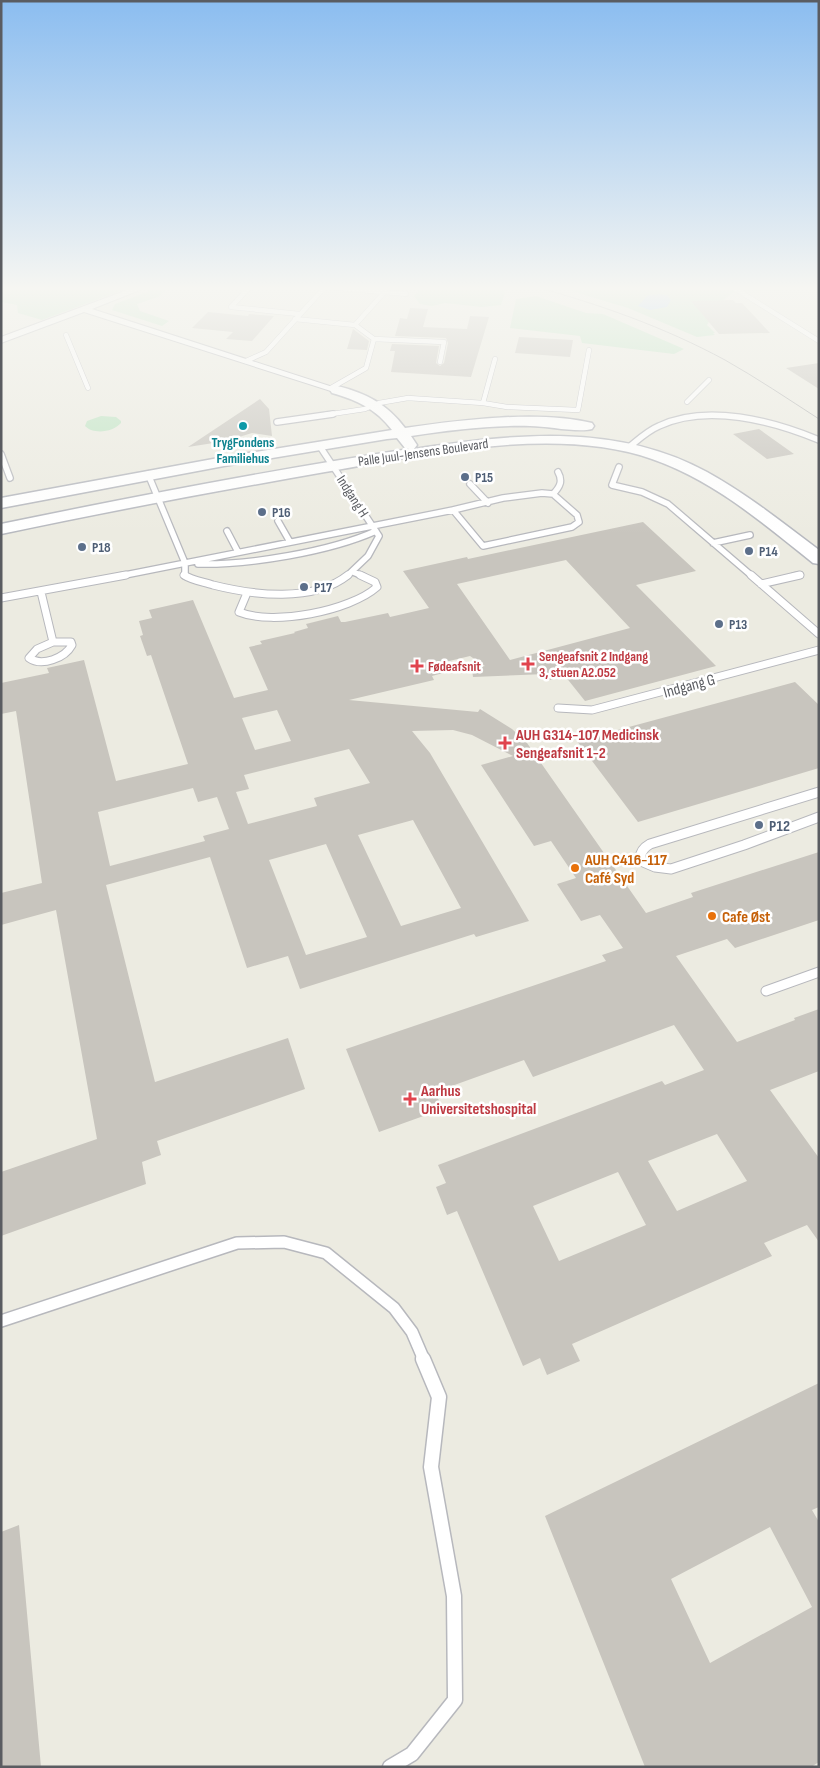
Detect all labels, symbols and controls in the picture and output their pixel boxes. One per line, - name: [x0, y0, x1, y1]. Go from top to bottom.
- marker: TrygFondens Familiehus: [237, 420, 249, 432]
- place label: TrygFondens Familiehus: [212, 434, 274, 467]
- street label: Palle Juul-Jensens Boulevard: [357, 435, 489, 470]
- place label: P15: [475, 469, 493, 486]
- marker: P15: [459, 471, 471, 483]
- street label: Indgang H: [333, 472, 372, 520]
- place label: P16: [272, 504, 291, 521]
- marker: P16: [256, 506, 268, 518]
- place label: P18: [92, 539, 111, 556]
- marker: P18: [76, 541, 88, 553]
- place label: P14: [759, 543, 778, 560]
- marker: P14: [743, 545, 755, 557]
- place label: P17: [314, 579, 333, 596]
- marker: P17: [298, 581, 310, 593]
- place label: P13: [729, 616, 747, 633]
- marker: P13: [713, 618, 725, 630]
- place label: Sengeafsnit 2 Indgang 3, stuen A2.052: [539, 648, 648, 681]
- marker: Sengeafsnit 2 Indgang 3, stuen A2.052: [521, 657, 535, 671]
- place label: Fødeafsnit: [428, 658, 481, 675]
- marker: Fødeafsnit: [410, 659, 424, 673]
- street label: Indgang G: [661, 670, 717, 702]
- place label: AUH G314-107 Medicinsk Sengeafsnit 1-2: [515, 726, 659, 763]
- marker: AUH G314-107 Medicinsk Sengeafsnit 1-2: [498, 736, 512, 750]
- place label: P12: [769, 817, 790, 836]
- marker: P12: [753, 819, 765, 831]
- place label: AUH C416-117 Café Syd: [584, 851, 667, 888]
- marker: AUH C416-117 Café Syd: [569, 862, 581, 874]
- place label: Cafe Øst: [722, 908, 770, 927]
- marker: Cafe Øst: [706, 910, 718, 922]
- place label: Aarhus Universitetshospital: [420, 1082, 536, 1119]
- marker: Aarhus Universitetshospital: [403, 1092, 417, 1106]

